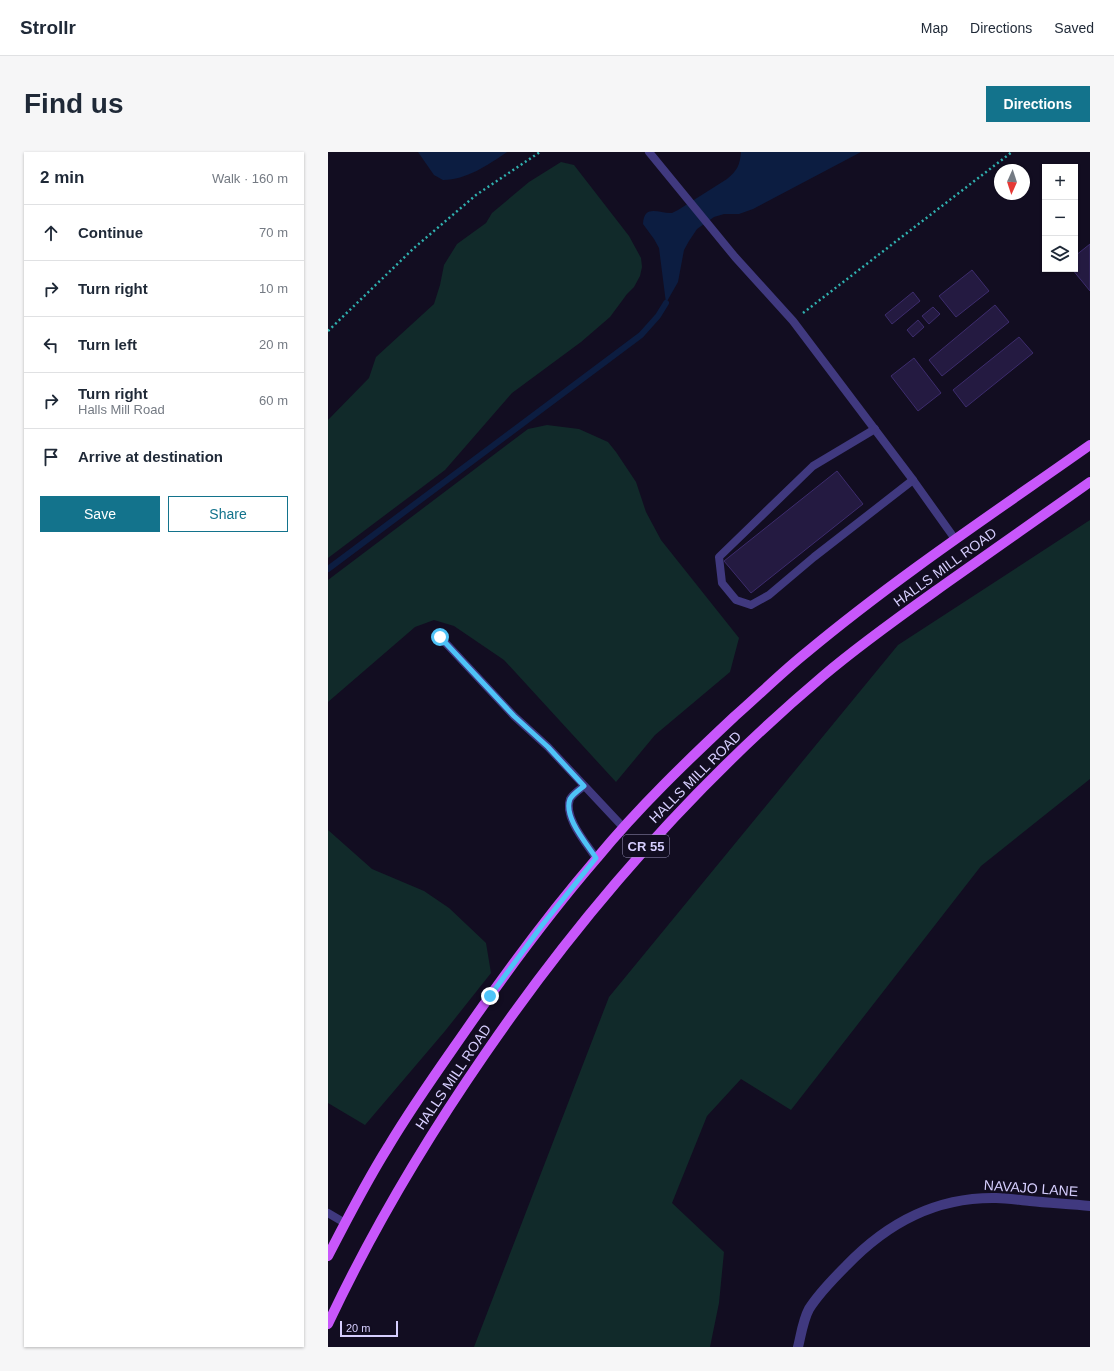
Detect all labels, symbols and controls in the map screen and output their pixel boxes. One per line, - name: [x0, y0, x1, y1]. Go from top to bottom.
- text: Strollr: [20, 17, 76, 38]
- text: Map: [921, 20, 948, 36]
- text: Directions: [970, 20, 1032, 36]
- text: Saved: [1054, 20, 1094, 36]
- button: Directions: [986, 86, 1090, 122]
- text: Find us: [24, 88, 124, 119]
- north arrow: [994, 164, 1030, 200]
- map controls: [1042, 164, 1078, 272]
- button: +: [1042, 164, 1078, 200]
- text: 2 min: [40, 168, 84, 187]
- text: Walk · 160 m: [212, 171, 288, 186]
- button: −: [1042, 200, 1078, 236]
- icon: ahead: [40, 222, 62, 244]
- text: Continue: [78, 224, 143, 241]
- text: 70 m: [259, 225, 288, 240]
- button: layers: [1042, 236, 1078, 272]
- icon: right: [40, 278, 62, 300]
- text: Turn right: [78, 280, 148, 297]
- text: 10 m: [259, 281, 288, 296]
- icon: left: [40, 334, 62, 356]
- text: Turn left: [78, 336, 137, 353]
- text: 20 m: [259, 337, 288, 352]
- text: Turn right: [78, 385, 148, 402]
- icon: right: [40, 390, 62, 412]
- text: 60 m: [259, 393, 288, 408]
- text: Halls Mill Road: [78, 402, 165, 417]
- icon: arrive: [40, 446, 62, 468]
- text: Arrive at destination: [78, 448, 223, 465]
- button: Save: [40, 496, 160, 532]
- button: Share: [168, 496, 288, 532]
- street label: HALLS MILL ROAD: [890, 524, 1000, 610]
- route start: [431, 628, 449, 646]
- street label: HALLS MILL ROAD: [646, 728, 744, 826]
- road number: CR 55: [623, 835, 669, 857]
- route end: [481, 987, 499, 1005]
- street label: HALLS MILL ROAD: [412, 1021, 494, 1133]
- street label: NAVAJO LANE: [983, 1177, 1079, 1199]
- scale bar: [340, 1319, 398, 1338]
- text: 20 m: [346, 1322, 370, 1334]

